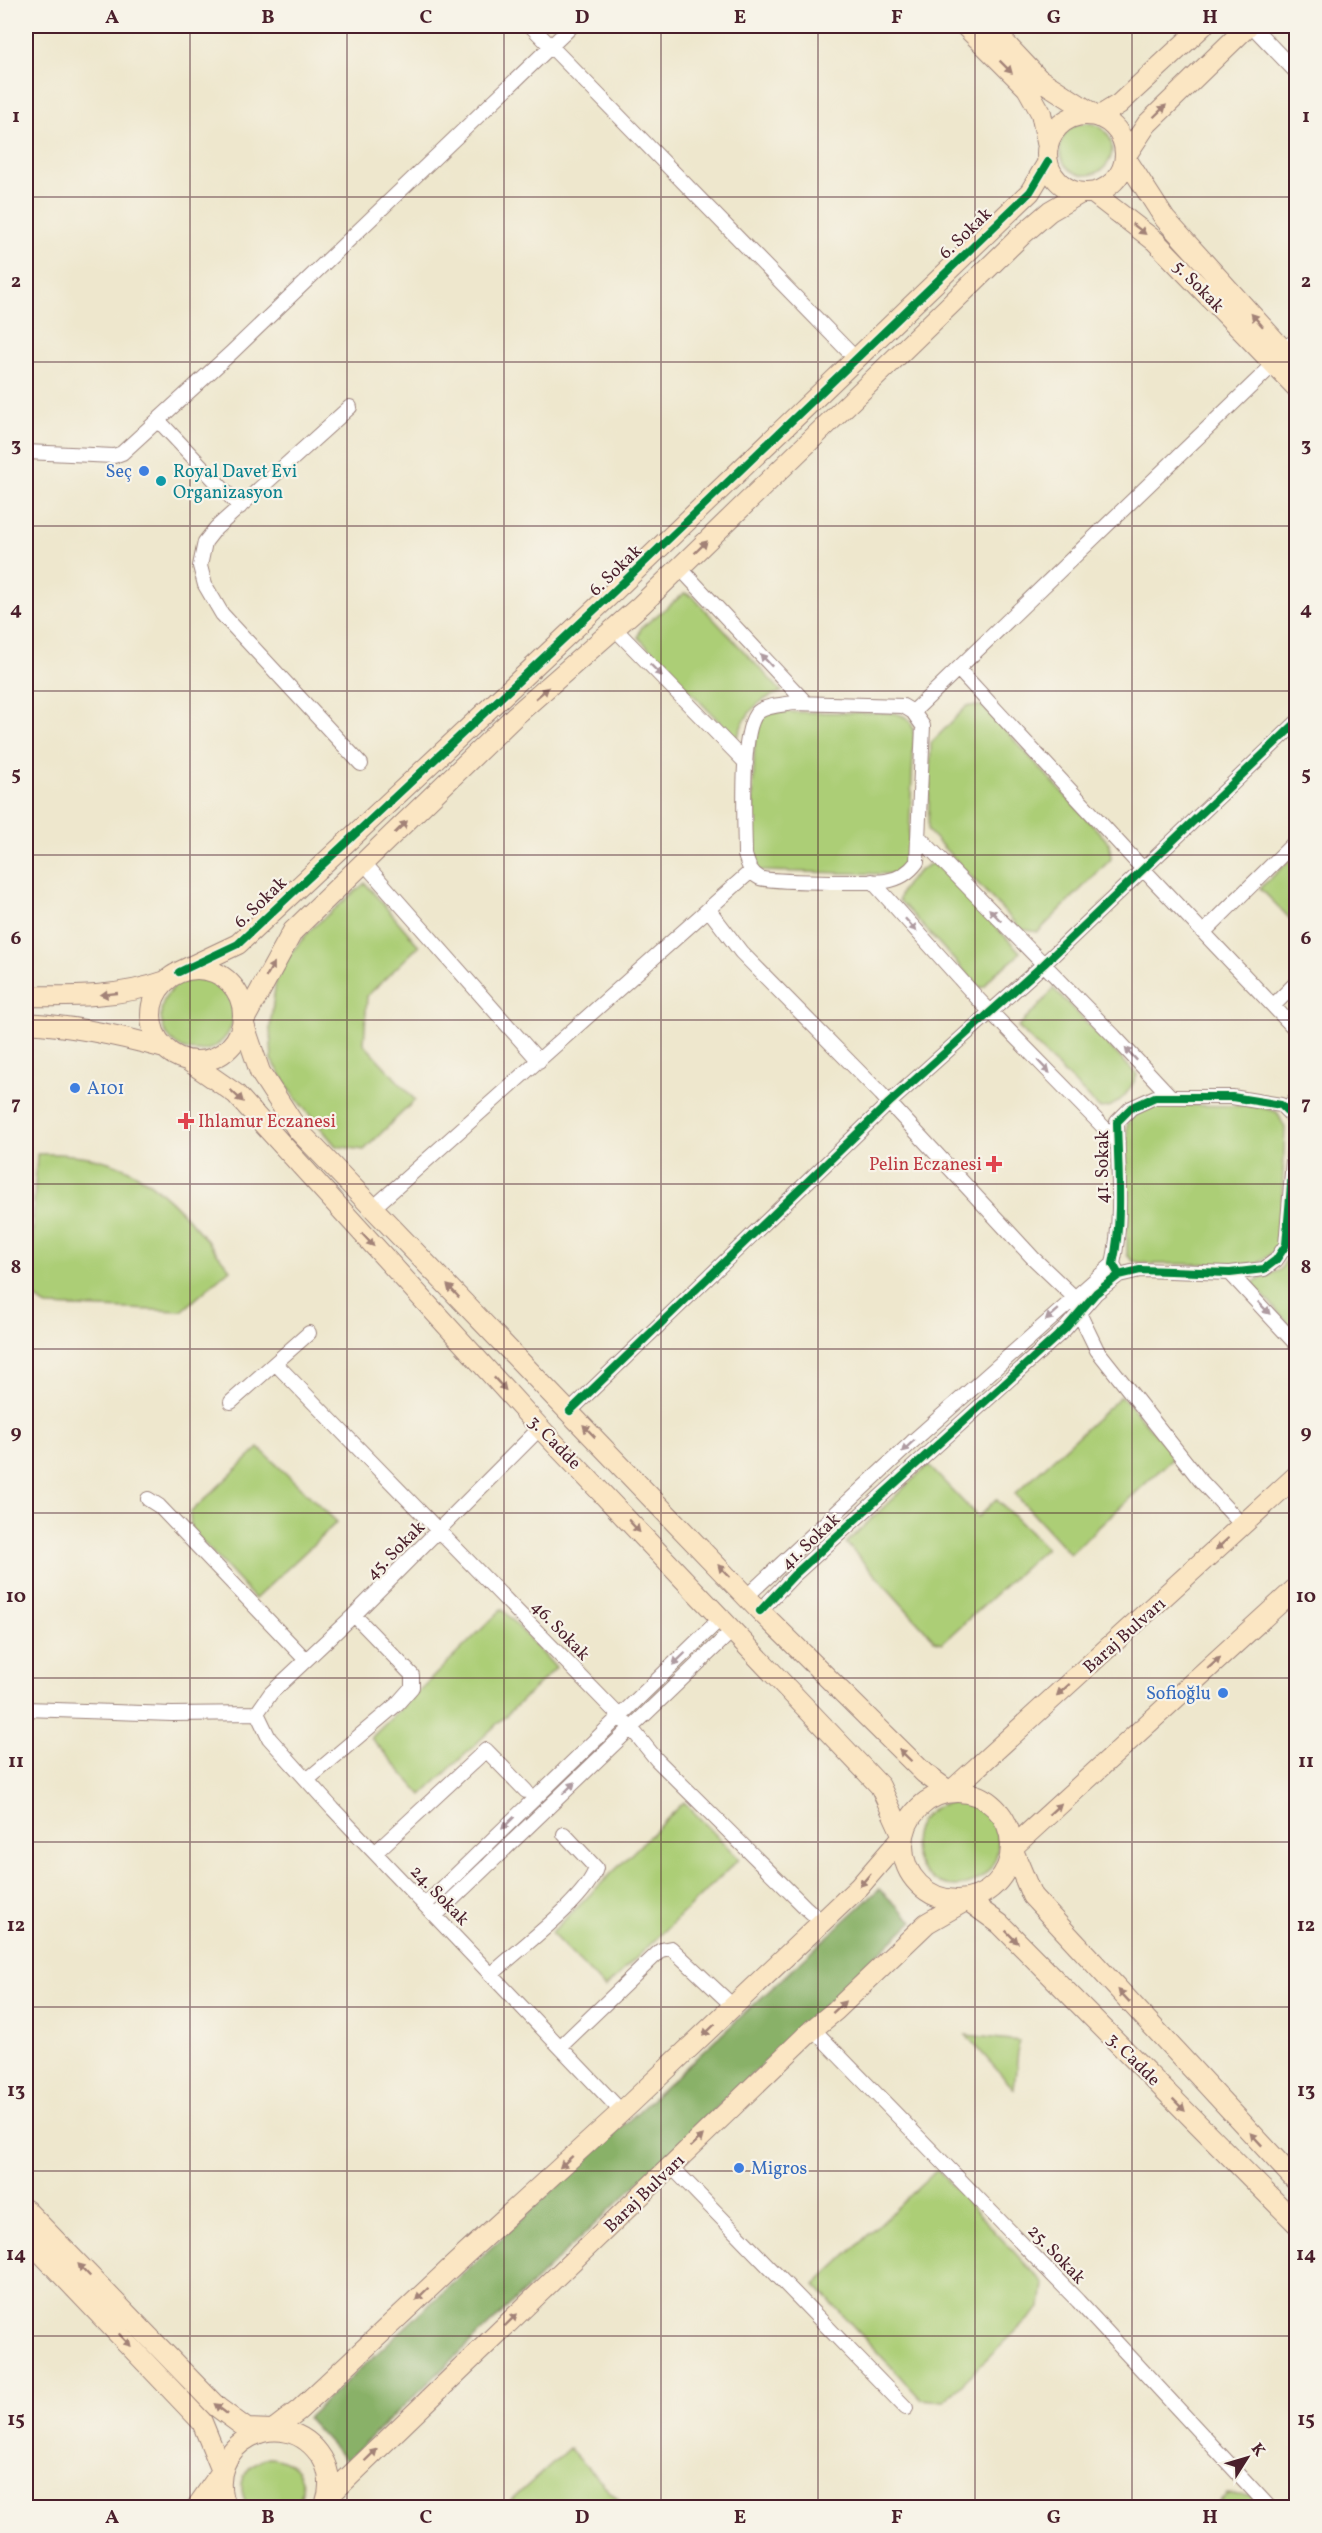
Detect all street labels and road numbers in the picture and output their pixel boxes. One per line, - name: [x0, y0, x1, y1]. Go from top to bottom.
- street label: 6. Sokak: [934, 202, 998, 266]
- street label: 5. Sokak: [1167, 255, 1229, 319]
- street label: 6. Sokak: [584, 539, 648, 603]
- street label: 6. Sokak: [229, 871, 293, 935]
- street label: 41. Sokak: [1091, 1130, 1116, 1204]
- street label: 3. Cadde: [522, 1410, 586, 1476]
- street label: 41. Sokak: [776, 1508, 847, 1576]
- street label: 45. Sokak: [361, 1516, 431, 1586]
- street label: Baraj Bulvarı: [1078, 1592, 1172, 1680]
- street label: 46. Sokak: [525, 1595, 595, 1667]
- street label: 24. Sokak: [404, 1860, 474, 1932]
- street label: 3. Cadde: [1101, 2028, 1165, 2092]
- street label: Baraj Bulvarı: [599, 2149, 691, 2239]
- street label: 25. Sokak: [1021, 2220, 1091, 2291]

